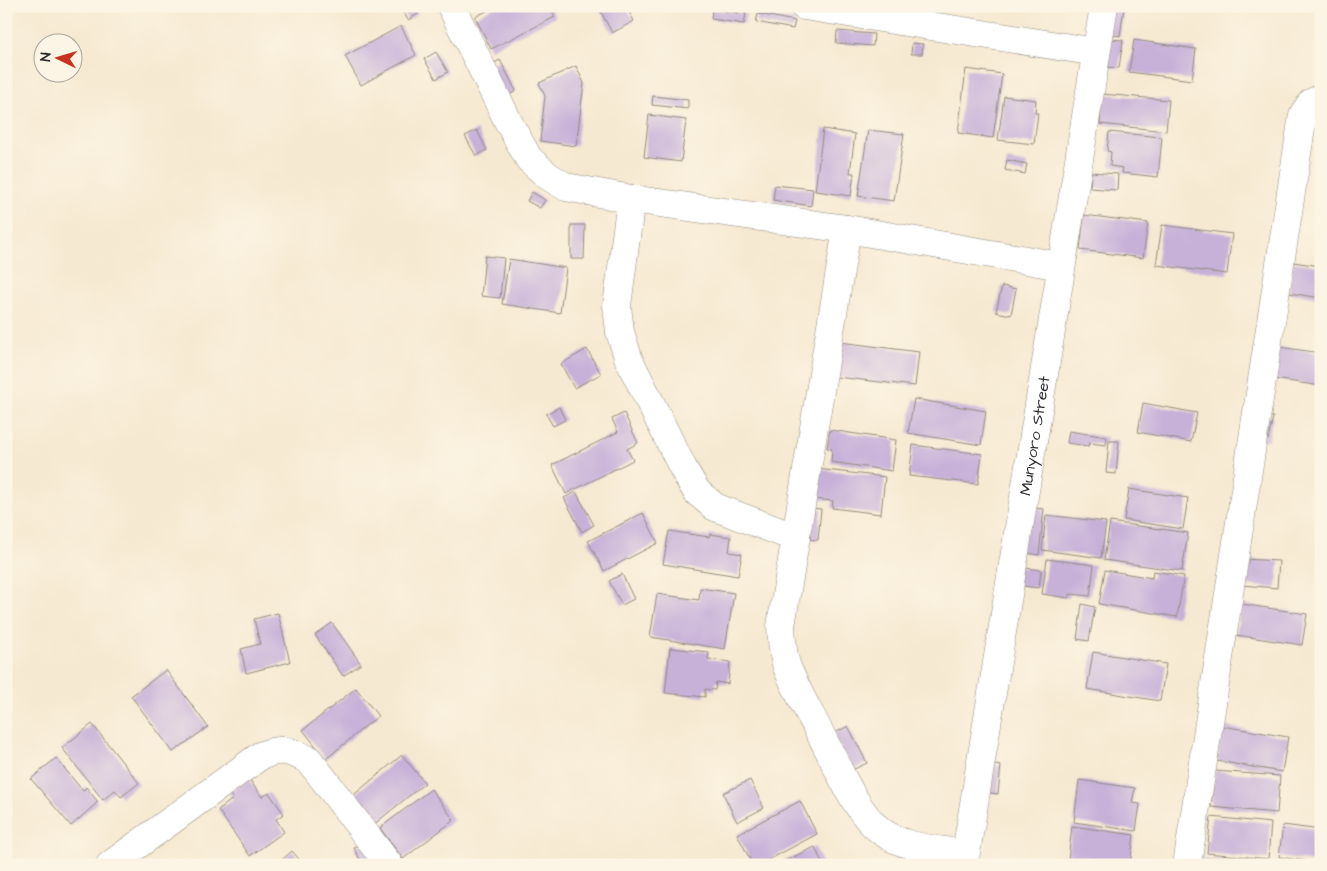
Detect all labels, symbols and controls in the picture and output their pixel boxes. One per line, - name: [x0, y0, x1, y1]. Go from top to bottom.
- north arrow: [32, 32, 82, 82]
- text: N: [36, 51, 56, 62]
- street label: Munyoro Street: [1014, 374, 1056, 497]

